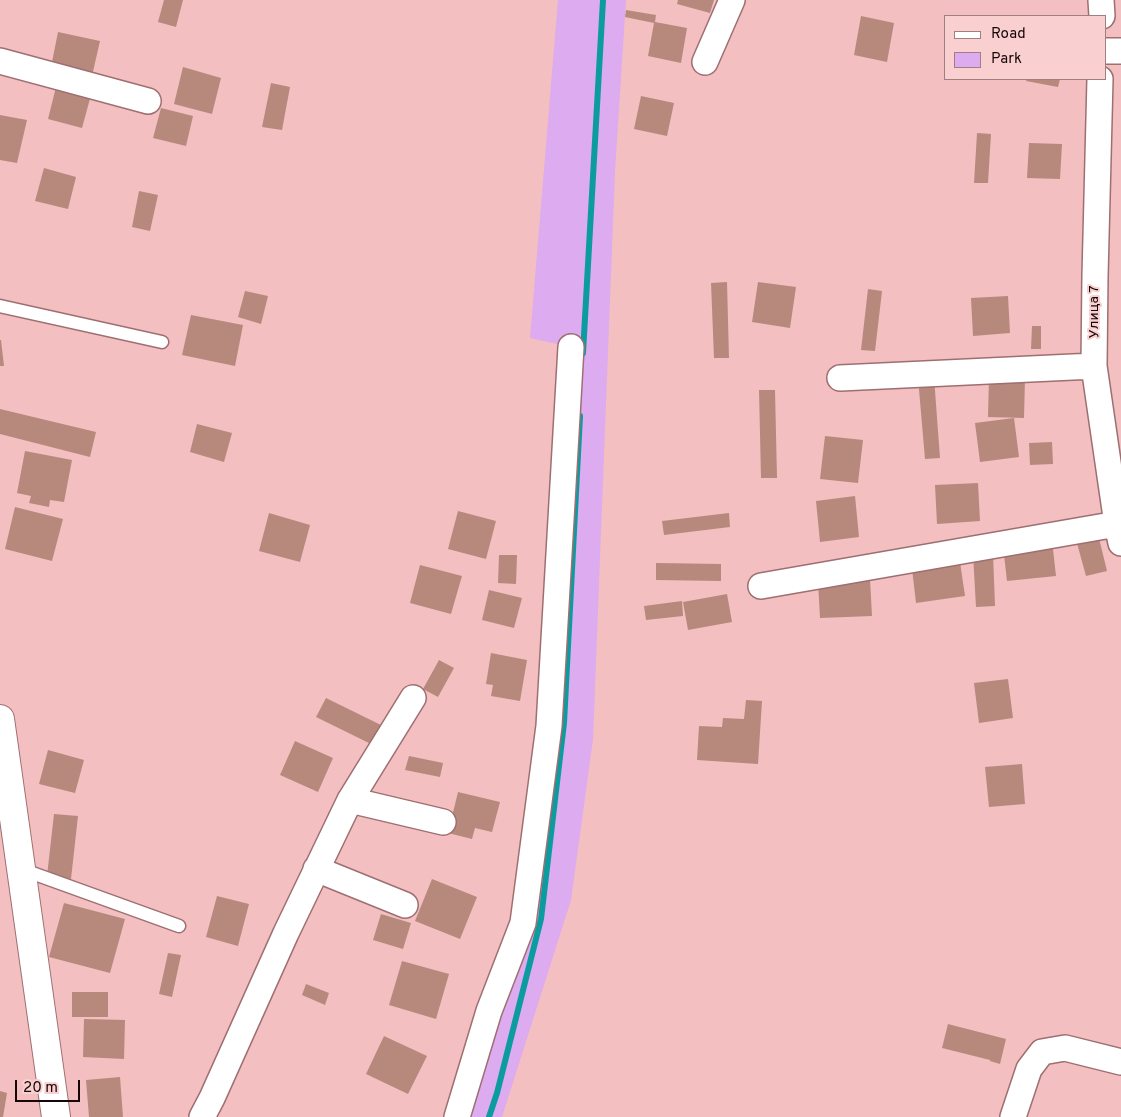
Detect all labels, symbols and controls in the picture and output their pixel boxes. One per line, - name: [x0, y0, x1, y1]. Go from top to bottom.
- legend: [944, 15, 1106, 80]
- text: Road: [991, 25, 1026, 44]
- text: Park: [991, 50, 1022, 69]
- street label: Улица 7: [1087, 286, 1103, 338]
- scale bar: [18, 1070, 82, 1102]
- text: 20 m: [23, 1079, 58, 1098]

